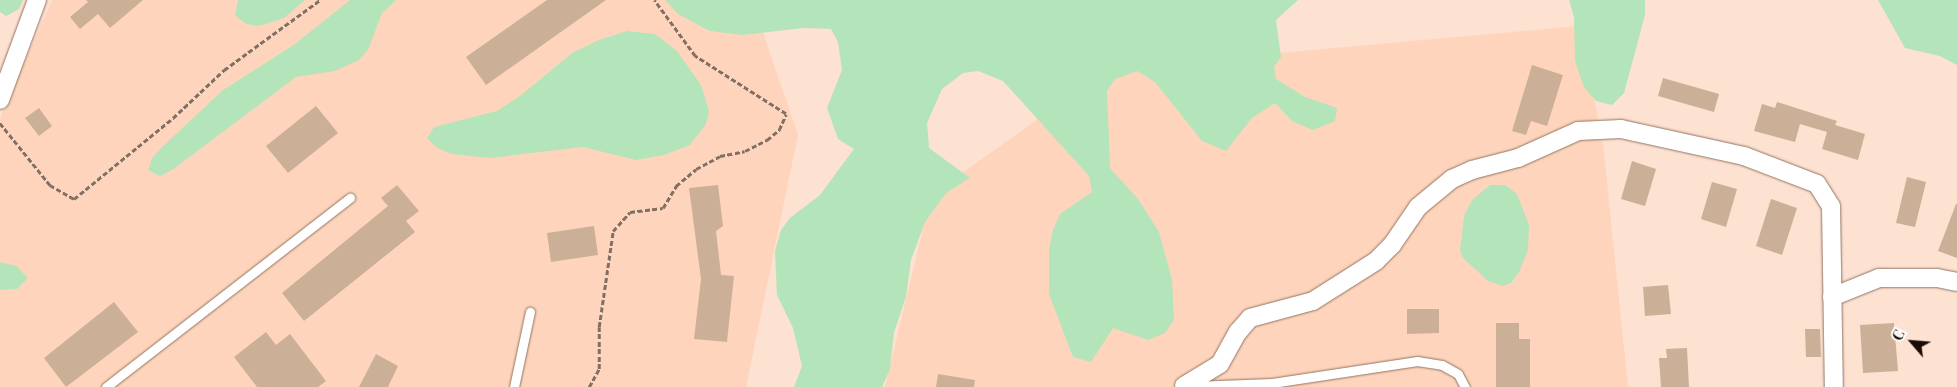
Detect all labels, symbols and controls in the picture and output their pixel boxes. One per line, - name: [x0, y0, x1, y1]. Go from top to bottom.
- north arrow: [1887, 317, 1937, 367]
- text: С: [1887, 326, 1909, 344]

